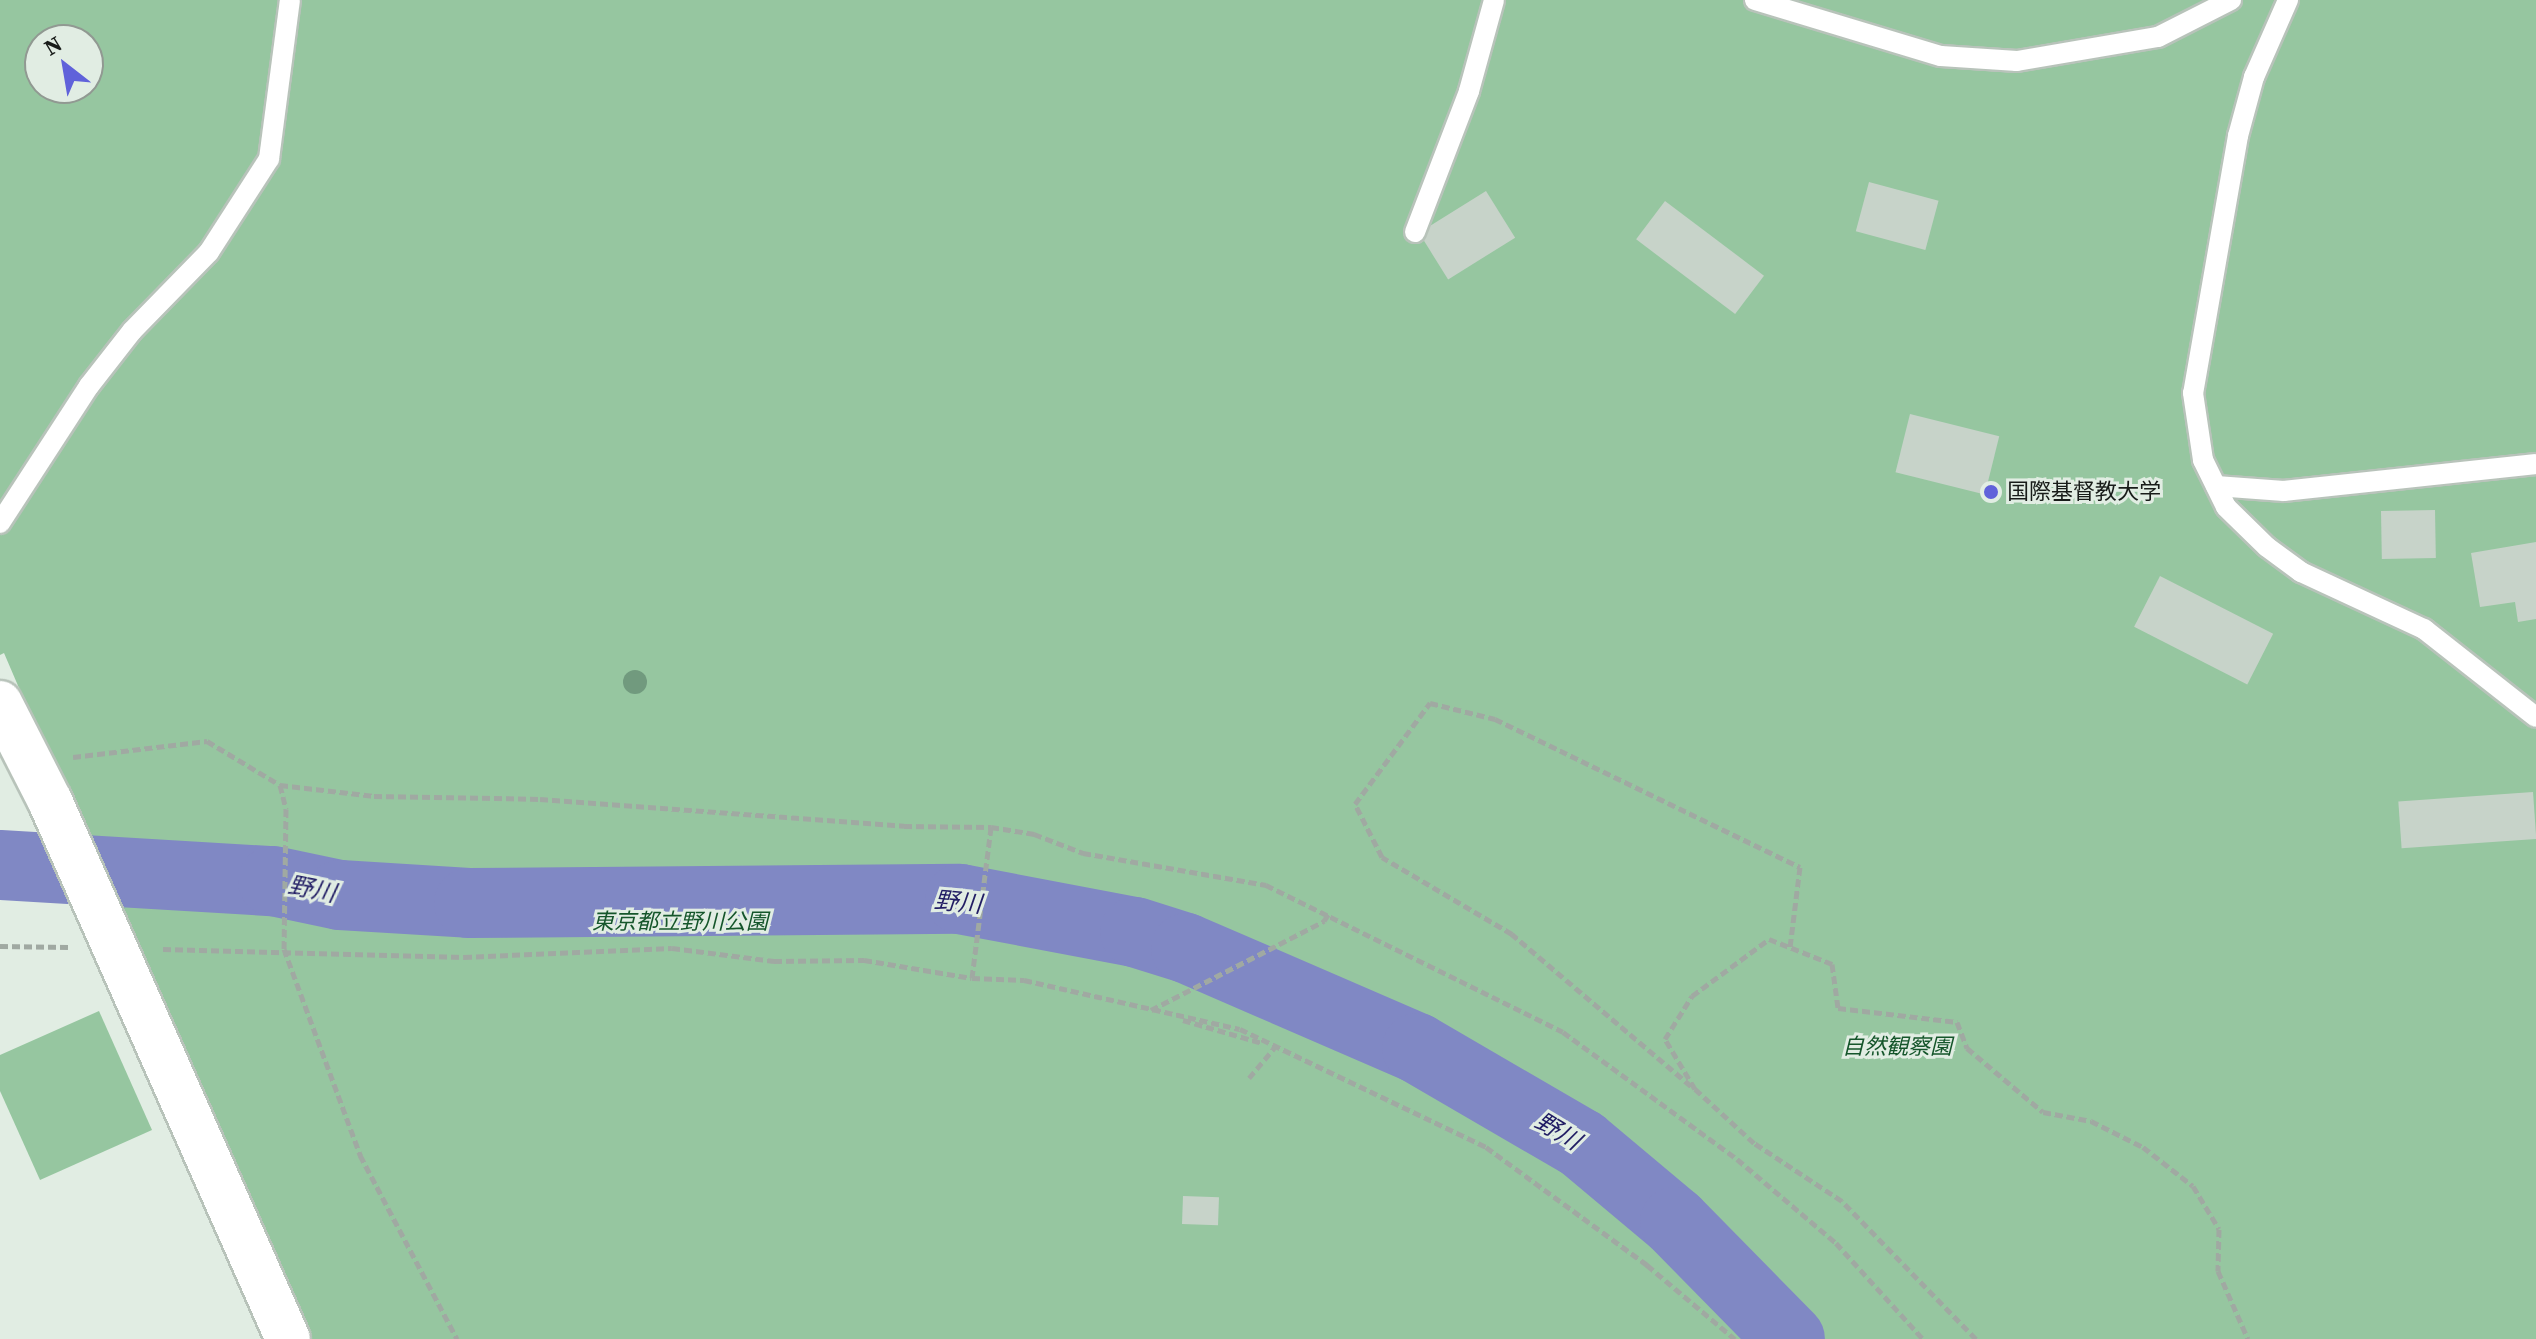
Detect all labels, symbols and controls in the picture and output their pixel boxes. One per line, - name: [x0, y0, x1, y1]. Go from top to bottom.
- north arrow: [24, 24, 104, 104]
- text: N: [38, 28, 67, 62]
- place label: 国際基督教大学: [2007, 479, 2161, 505]
- marker: 国際基督教大学: [1982, 483, 2000, 501]
- water label: 野川: [286, 870, 338, 908]
- water label: 野川: [933, 886, 983, 918]
- park label: 東京都立野川公園: [592, 909, 768, 935]
- park label: 自然観察園: [1842, 1034, 1952, 1060]
- water label: 野川: [1530, 1106, 1586, 1156]

